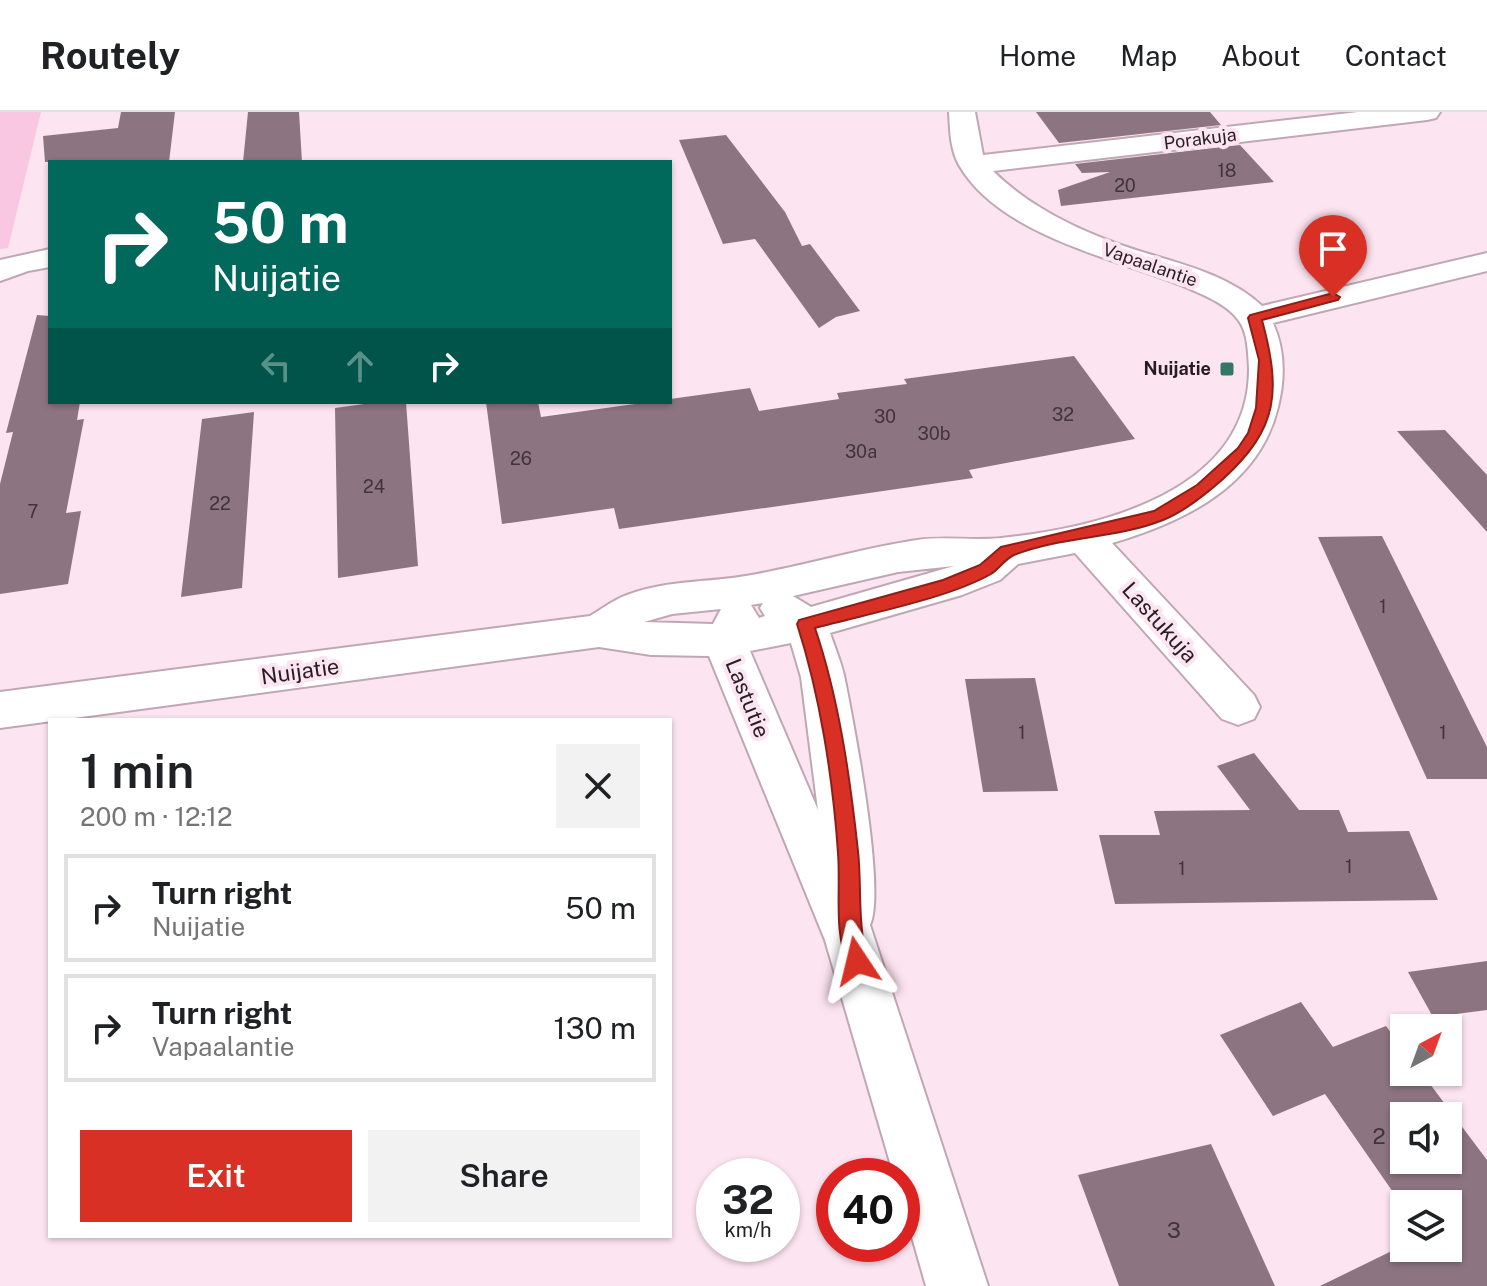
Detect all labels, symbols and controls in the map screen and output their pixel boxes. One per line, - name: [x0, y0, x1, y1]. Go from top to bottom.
- text: Routely: [40, 33, 180, 78]
- text: Home: [999, 39, 1076, 72]
- text: Map: [1120, 39, 1177, 72]
- text: About: [1221, 39, 1301, 72]
- text: Contact: [1345, 39, 1447, 72]
- street label: Porakuja: [1162, 124, 1238, 153]
- house number: 18: [1218, 160, 1236, 181]
- house number: 20: [1114, 175, 1136, 196]
- text: 50 m: [212, 190, 349, 256]
- icon: right: [80, 192, 184, 296]
- pin: [1299, 215, 1367, 297]
- icon: arrive: [1311, 227, 1355, 271]
- street label: Vapaalantie: [1100, 239, 1200, 291]
- text: Nuijatie: [212, 257, 341, 299]
- icon: left: [254, 344, 298, 388]
- icon: ahead: [338, 344, 382, 388]
- icon: right: [422, 344, 466, 388]
- place label: Nuijatie: [1144, 358, 1211, 379]
- marker: Nuijatie: [1218, 360, 1236, 378]
- house number: 32: [1052, 404, 1074, 425]
- house number: 30: [874, 406, 896, 427]
- house number: 30b: [918, 423, 950, 444]
- house number: 30a: [845, 441, 877, 462]
- house number: 26: [510, 448, 532, 469]
- house number: 24: [363, 476, 385, 497]
- house number: 22: [209, 493, 231, 514]
- house number: 7: [28, 501, 38, 522]
- street label: Lastukuja: [1117, 576, 1203, 668]
- house number: 1: [1379, 596, 1387, 617]
- street label: Nuijatie: [259, 653, 341, 689]
- street label: Lastutie: [720, 655, 776, 741]
- house number: 1: [1018, 722, 1026, 743]
- house number: 1: [1439, 722, 1447, 743]
- text: 1 min: [80, 742, 194, 799]
- button: close: [556, 744, 640, 828]
- text: 200 m · 12:12: [80, 801, 232, 832]
- house number: 1: [1345, 856, 1353, 877]
- house number: 1: [1178, 858, 1186, 879]
- text: Turn right: [152, 875, 292, 911]
- icon: right: [84, 886, 128, 930]
- text: 50 m: [565, 890, 636, 926]
- text: Nuijatie: [152, 911, 245, 942]
- position arrow: [815, 919, 899, 1003]
- text: Turn right: [152, 995, 292, 1031]
- icon: right: [84, 1006, 128, 1050]
- text: 130 m: [553, 1010, 636, 1046]
- north arrow: [1390, 1014, 1462, 1086]
- map controls: [1390, 1014, 1462, 1262]
- text: Vapaalantie: [152, 1031, 295, 1062]
- button: sound: [1390, 1102, 1462, 1174]
- house number: 2: [1372, 1123, 1386, 1149]
- button: Exit: [80, 1130, 352, 1222]
- button: Share: [368, 1130, 640, 1222]
- speed limit sign: 40: [816, 1158, 920, 1262]
- text: 32: [722, 1176, 774, 1223]
- button: layers: [1390, 1190, 1462, 1262]
- house number: 3: [1167, 1217, 1181, 1243]
- text: km/h: [724, 1218, 772, 1242]

